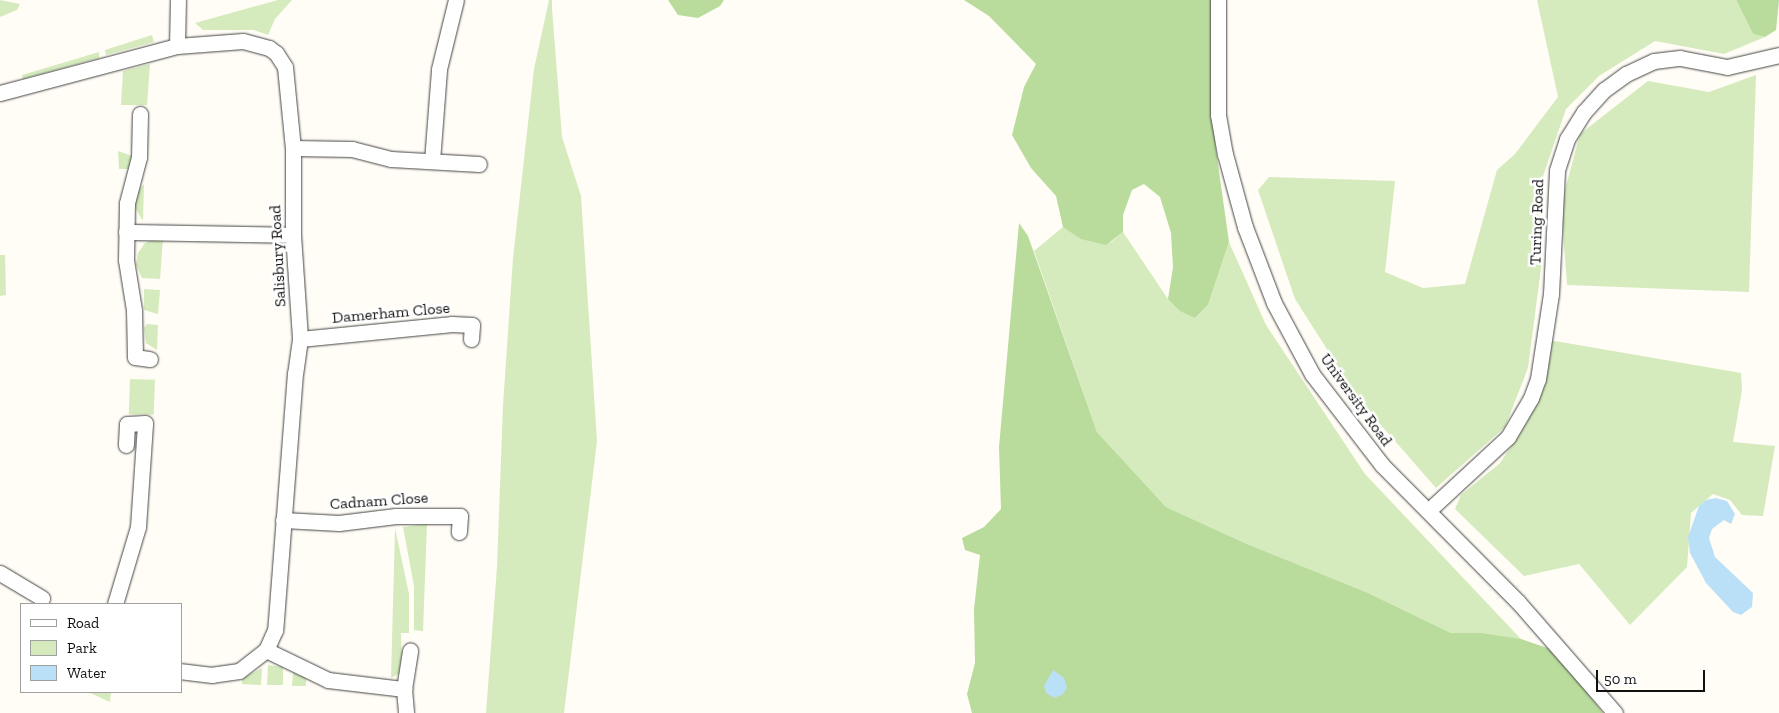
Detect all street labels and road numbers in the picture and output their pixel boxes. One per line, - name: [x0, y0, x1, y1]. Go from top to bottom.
- street label: Turing Road: [1526, 179, 1548, 265]
- street label: Salisbury Road: [266, 204, 290, 308]
- street label: Damerham Close: [331, 298, 451, 328]
- street label: University Road: [1316, 350, 1396, 450]
- street label: Cadnam Close: [329, 488, 429, 514]

